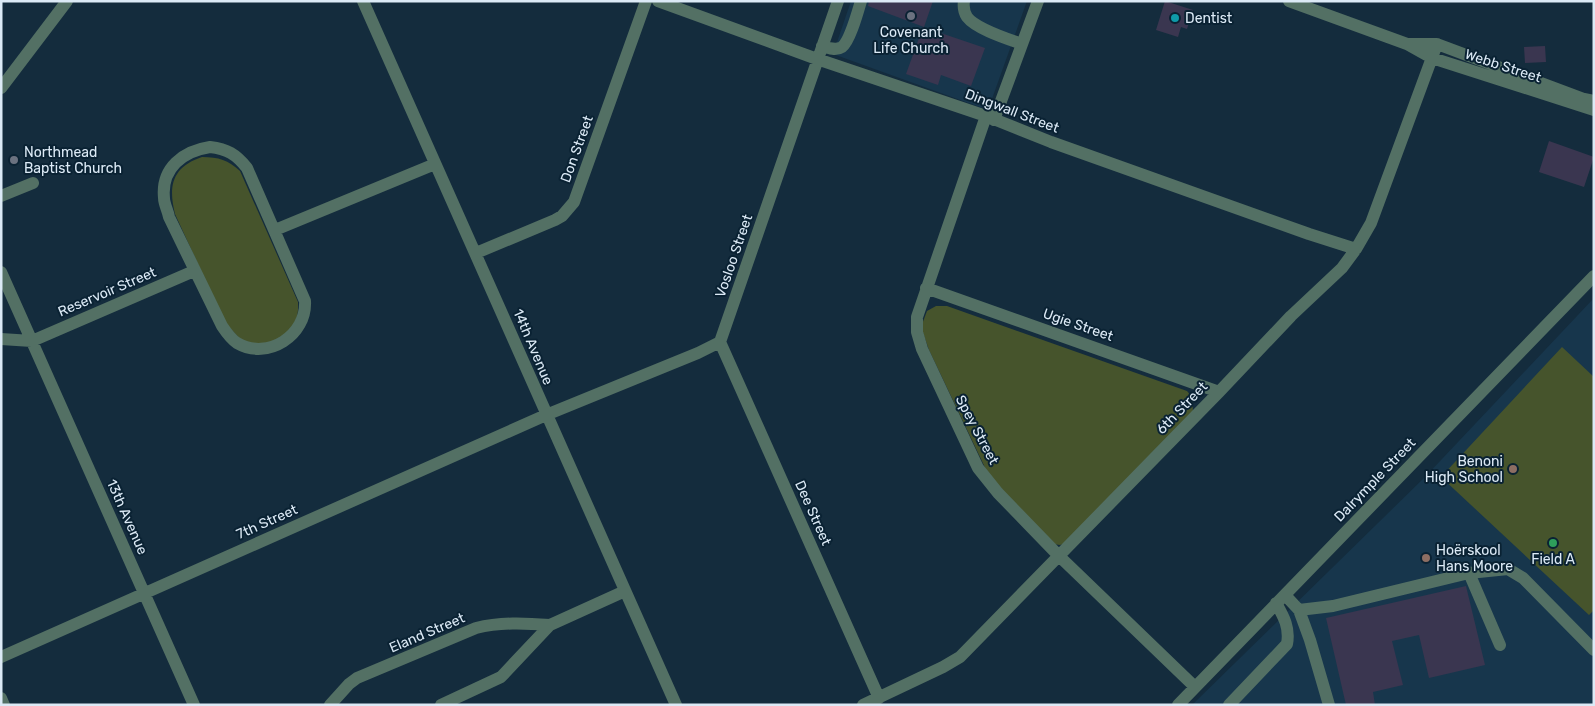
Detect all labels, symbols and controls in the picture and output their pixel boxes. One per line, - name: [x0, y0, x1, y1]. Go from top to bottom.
- marker: Covenant Life Church: [905, 10, 917, 22]
- place label: Dentist: [1185, 10, 1233, 27]
- marker: Dentist: [1169, 12, 1181, 24]
- place label: Covenant Life Church: [873, 24, 949, 57]
- street label: Webb Street: [1463, 46, 1544, 87]
- street label: Dingwall Street: [963, 85, 1062, 137]
- street label: Don Street: [557, 113, 597, 185]
- place label: Northmead Baptist Church: [24, 144, 122, 177]
- marker: Northmead Baptist Church: [8, 154, 20, 166]
- street label: Vosloo Street: [712, 212, 756, 300]
- street label: Reservoir Street: [55, 263, 159, 320]
- street label: Ugie Street: [1041, 305, 1116, 345]
- street label: 14th Avenue: [509, 306, 557, 388]
- street label: 6th Street: [1153, 378, 1212, 438]
- street label: Spey Street: [952, 393, 1003, 468]
- street label: Dalrymple Street: [1331, 434, 1420, 525]
- place label: Benoni High School: [1425, 453, 1503, 486]
- marker: Benoni High School: [1507, 463, 1519, 475]
- street label: 13th Avenue: [103, 477, 151, 557]
- street label: Dee Street: [791, 478, 835, 549]
- street label: 7th Street: [234, 501, 301, 543]
- marker: Field A: [1547, 537, 1559, 549]
- place label: Hoërskool Hans Moore: [1436, 542, 1513, 575]
- place label: Field A: [1531, 551, 1575, 568]
- marker: Hoërskool Hans Moore: [1420, 552, 1432, 564]
- street label: Eland Street: [387, 609, 468, 657]

